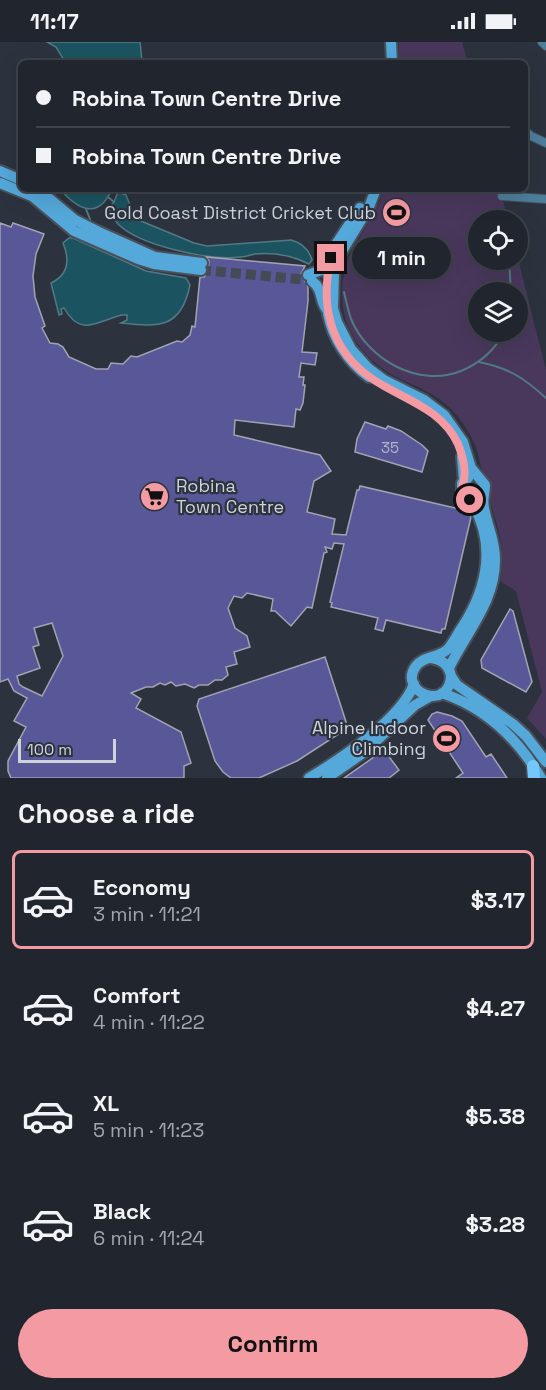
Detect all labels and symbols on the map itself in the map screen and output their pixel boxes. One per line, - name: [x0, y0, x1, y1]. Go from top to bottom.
- sports icon: Gold Coast District Cricket Club: [381, 197, 413, 229]
- place label: Gold Coast District Cricket Club: [104, 201, 376, 224]
- callout: 1 min: [352, 237, 451, 279]
- route end: [317, 244, 344, 271]
- house number: 35: [381, 438, 399, 457]
- place label: Robina Town Centre: [176, 474, 284, 518]
- supermarket icon: Robina Town Centre: [139, 480, 171, 512]
- route start: [456, 486, 483, 513]
- place label: Alpine Indoor Climbing: [312, 716, 426, 760]
- sports icon: Alpine Indoor Climbing: [431, 722, 463, 754]
- scale bar: [18, 736, 116, 764]

